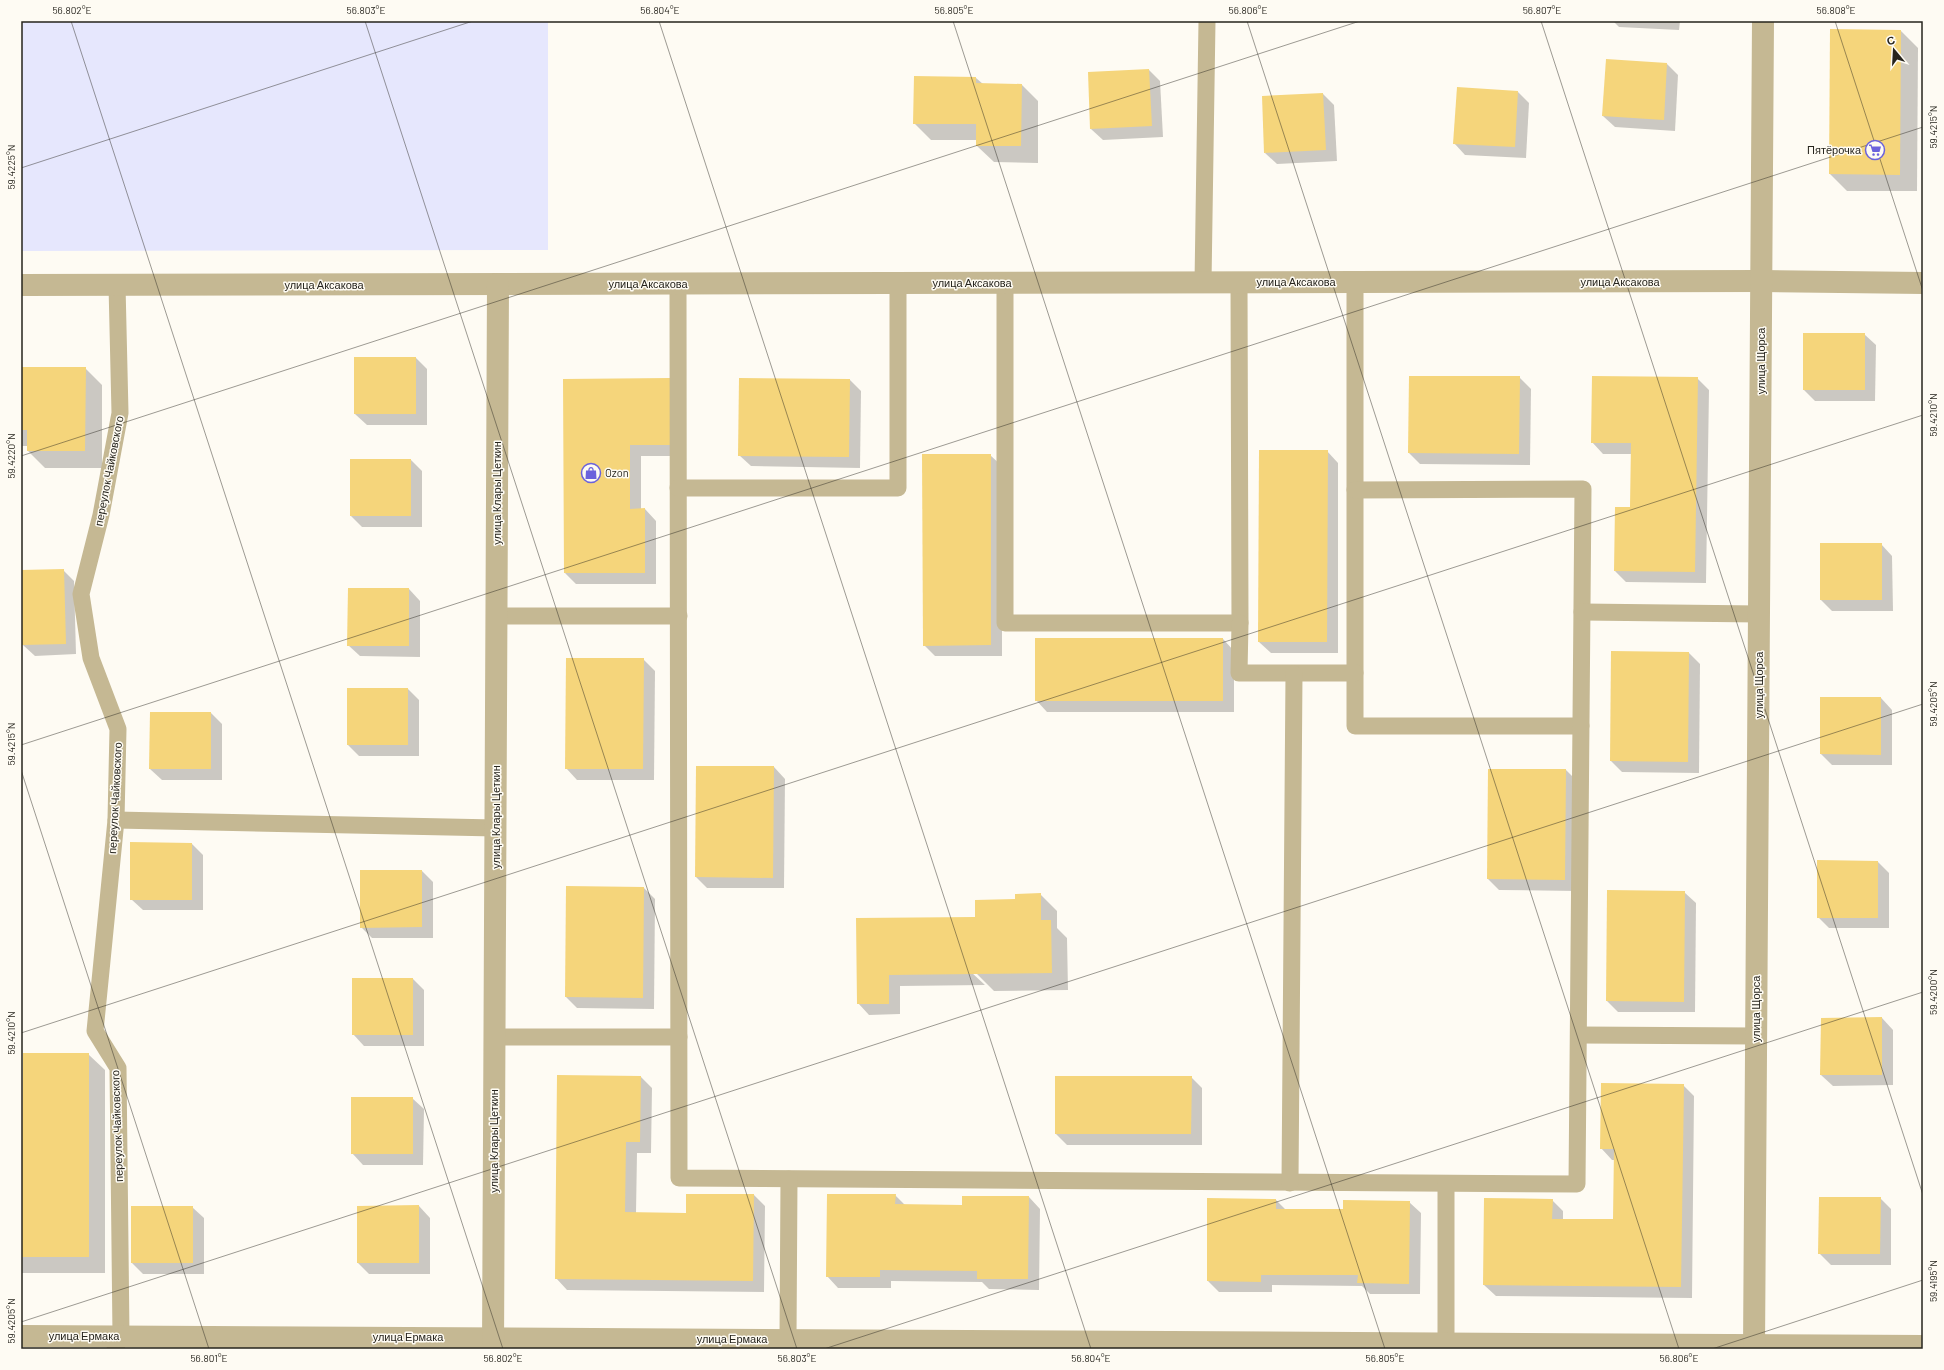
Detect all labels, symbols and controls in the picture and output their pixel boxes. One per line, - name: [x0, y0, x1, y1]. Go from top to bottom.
- text: 56.802°E: [52, 4, 92, 16]
- text: 56.803°E: [347, 4, 385, 16]
- text: 56.804°E: [640, 4, 680, 16]
- text: 56.805°E: [935, 4, 973, 16]
- text: 56.806°E: [1229, 4, 1267, 16]
- text: 56.807°E: [1523, 4, 1561, 16]
- text: 56.808°E: [1817, 4, 1856, 16]
- north arrow: [1874, 30, 1914, 70]
- text: С: [1885, 33, 1897, 47]
- text: 59.4215°N: [1927, 105, 1939, 149]
- supermarket icon: Пятёрочка: [1864, 139, 1886, 161]
- place label: Пятёрочка: [1807, 143, 1862, 156]
- text: 59.4225°N: [5, 144, 17, 190]
- street label: улица Аксакова: [1256, 275, 1336, 288]
- street label: улица Аксакова: [1580, 275, 1660, 288]
- street label: улица Аксакова: [932, 276, 1012, 289]
- street label: улица Аксакова: [608, 277, 688, 290]
- street label: улица Аксакова: [284, 278, 364, 291]
- street label: улица Щорса: [1754, 327, 1767, 394]
- text: 59.4210°N: [1927, 393, 1939, 437]
- street label: переулок Чайковского: [91, 415, 126, 527]
- text: 59.4220°N: [5, 433, 17, 479]
- street label: улица Клары Цеткин: [490, 441, 503, 545]
- shop icon: Ozon: [580, 462, 602, 484]
- place label: Ozon: [605, 466, 629, 479]
- street label: улица Щорса: [1752, 651, 1765, 718]
- text: 59.4205°N: [1927, 681, 1939, 727]
- text: 59.4215°N: [5, 722, 17, 766]
- street label: переулок Чайковского: [105, 742, 124, 854]
- street label: улица Клары Цеткин: [489, 765, 502, 869]
- text: 59.4200°N: [1927, 969, 1939, 1015]
- street label: улица Щорса: [1749, 975, 1762, 1042]
- text: 59.4210°N: [5, 1011, 17, 1055]
- street label: переулок Чайковского: [108, 1070, 125, 1182]
- street label: улица Клары Цеткин: [487, 1089, 500, 1193]
- text: 59.4195°N: [1927, 1260, 1939, 1302]
- text: 59.4205°N: [5, 1298, 17, 1344]
- street label: улица Ермака: [49, 1329, 120, 1342]
- street label: улица Ермака: [373, 1330, 444, 1343]
- street label: улица Ермака: [697, 1332, 768, 1345]
- text: 56.801°E: [190, 1352, 228, 1364]
- text: 56.802°E: [483, 1352, 523, 1364]
- text: 56.803°E: [778, 1352, 816, 1364]
- text: 56.804°E: [1071, 1352, 1111, 1364]
- text: 56.805°E: [1366, 1352, 1404, 1364]
- text: 56.806°E: [1660, 1352, 1698, 1364]

